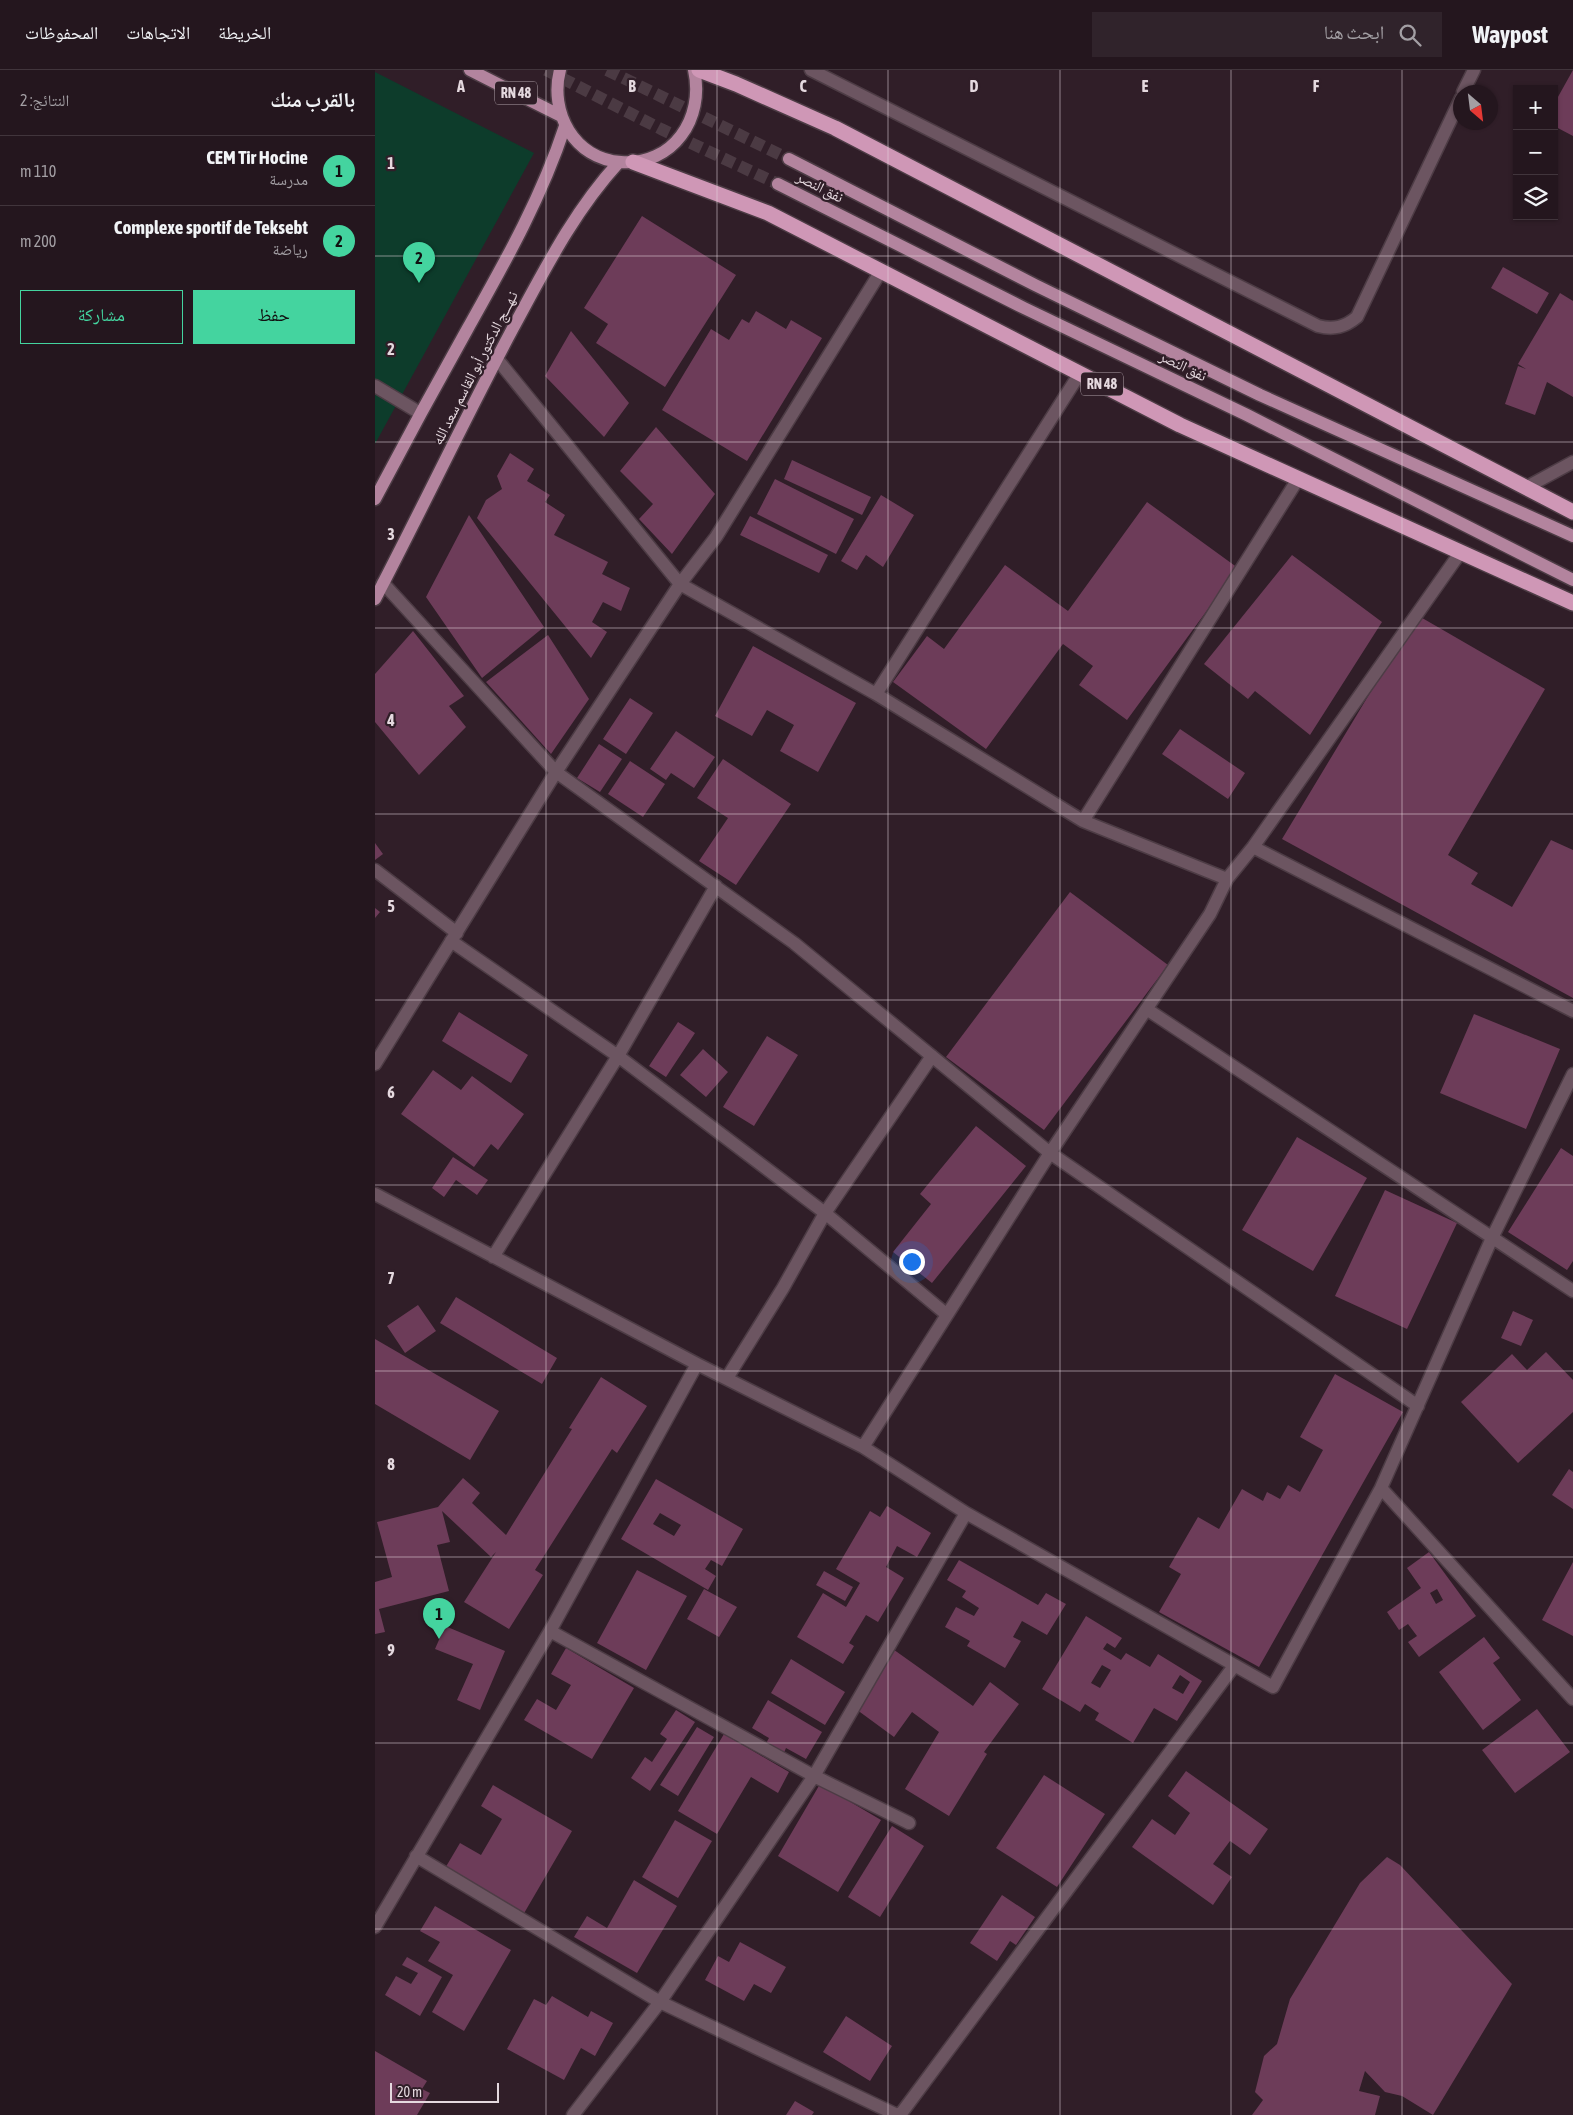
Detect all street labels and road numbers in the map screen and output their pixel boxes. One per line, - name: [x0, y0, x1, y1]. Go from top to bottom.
- road number: RN 48: [495, 82, 537, 104]
- street label: نفق النصر: [792, 167, 847, 207]
- street label: نـهـــج الدكتور أبو القاسم سعد الله: [428, 288, 523, 448]
- street label: نفق النصر: [1155, 346, 1210, 386]
- road number: RN 48: [1081, 372, 1123, 396]

